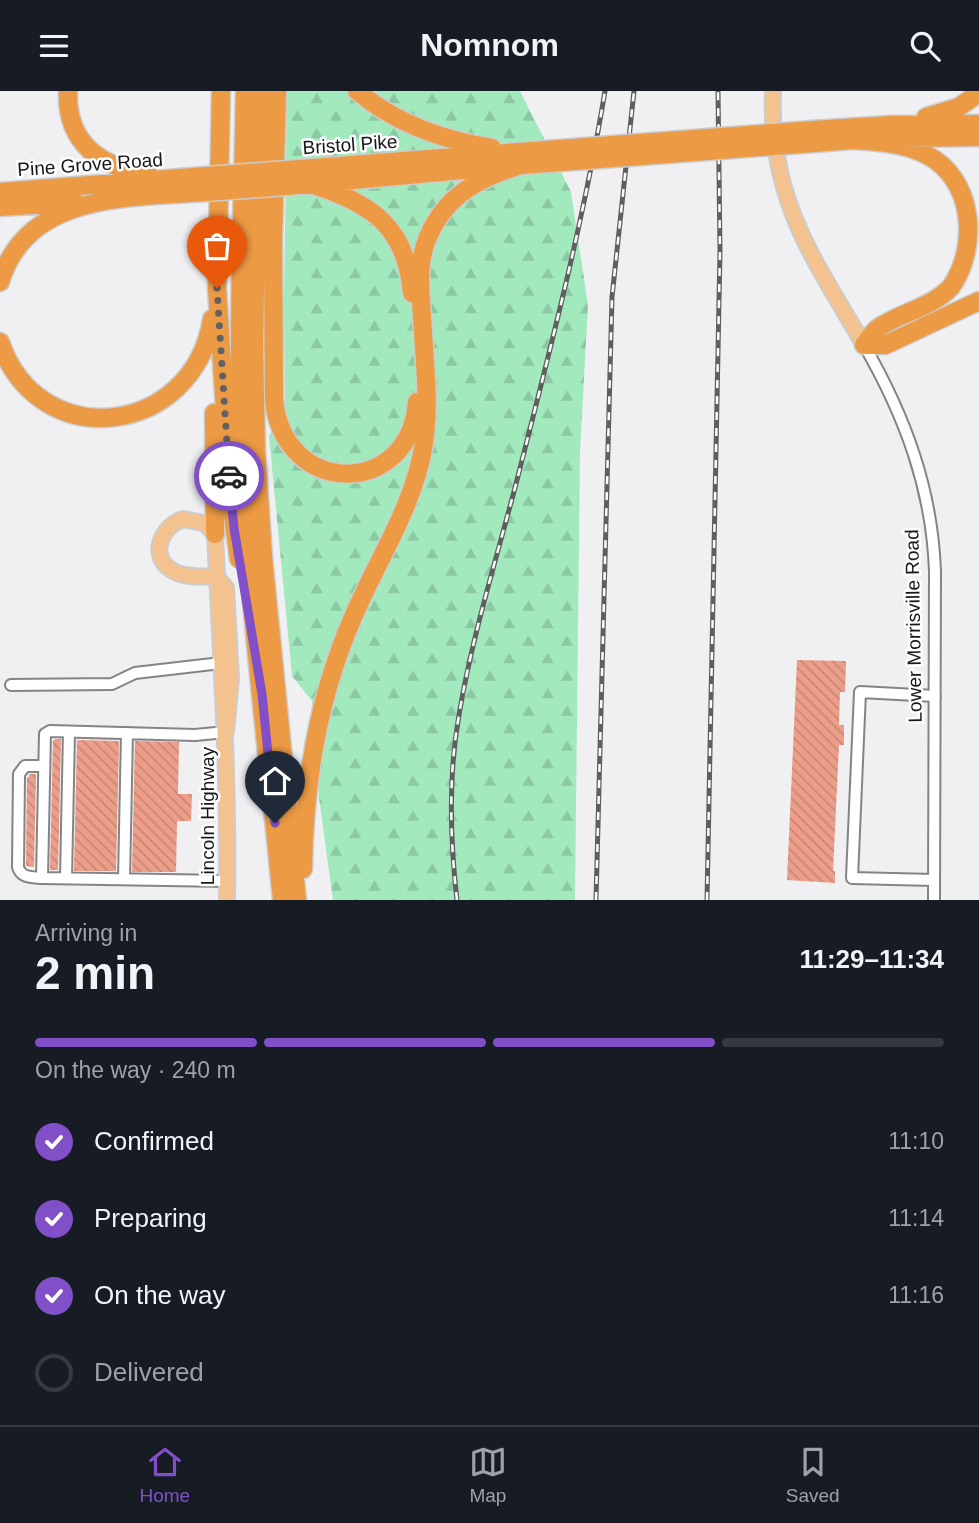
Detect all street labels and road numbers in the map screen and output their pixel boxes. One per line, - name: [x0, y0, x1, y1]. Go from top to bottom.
- street label: Bristol Pike: [302, 131, 398, 158]
- street label: Pine Grove Road: [17, 149, 163, 180]
- street label: Lower Morrisville Road: [901, 529, 926, 723]
- street label: Lincoln Highway: [197, 746, 218, 885]

